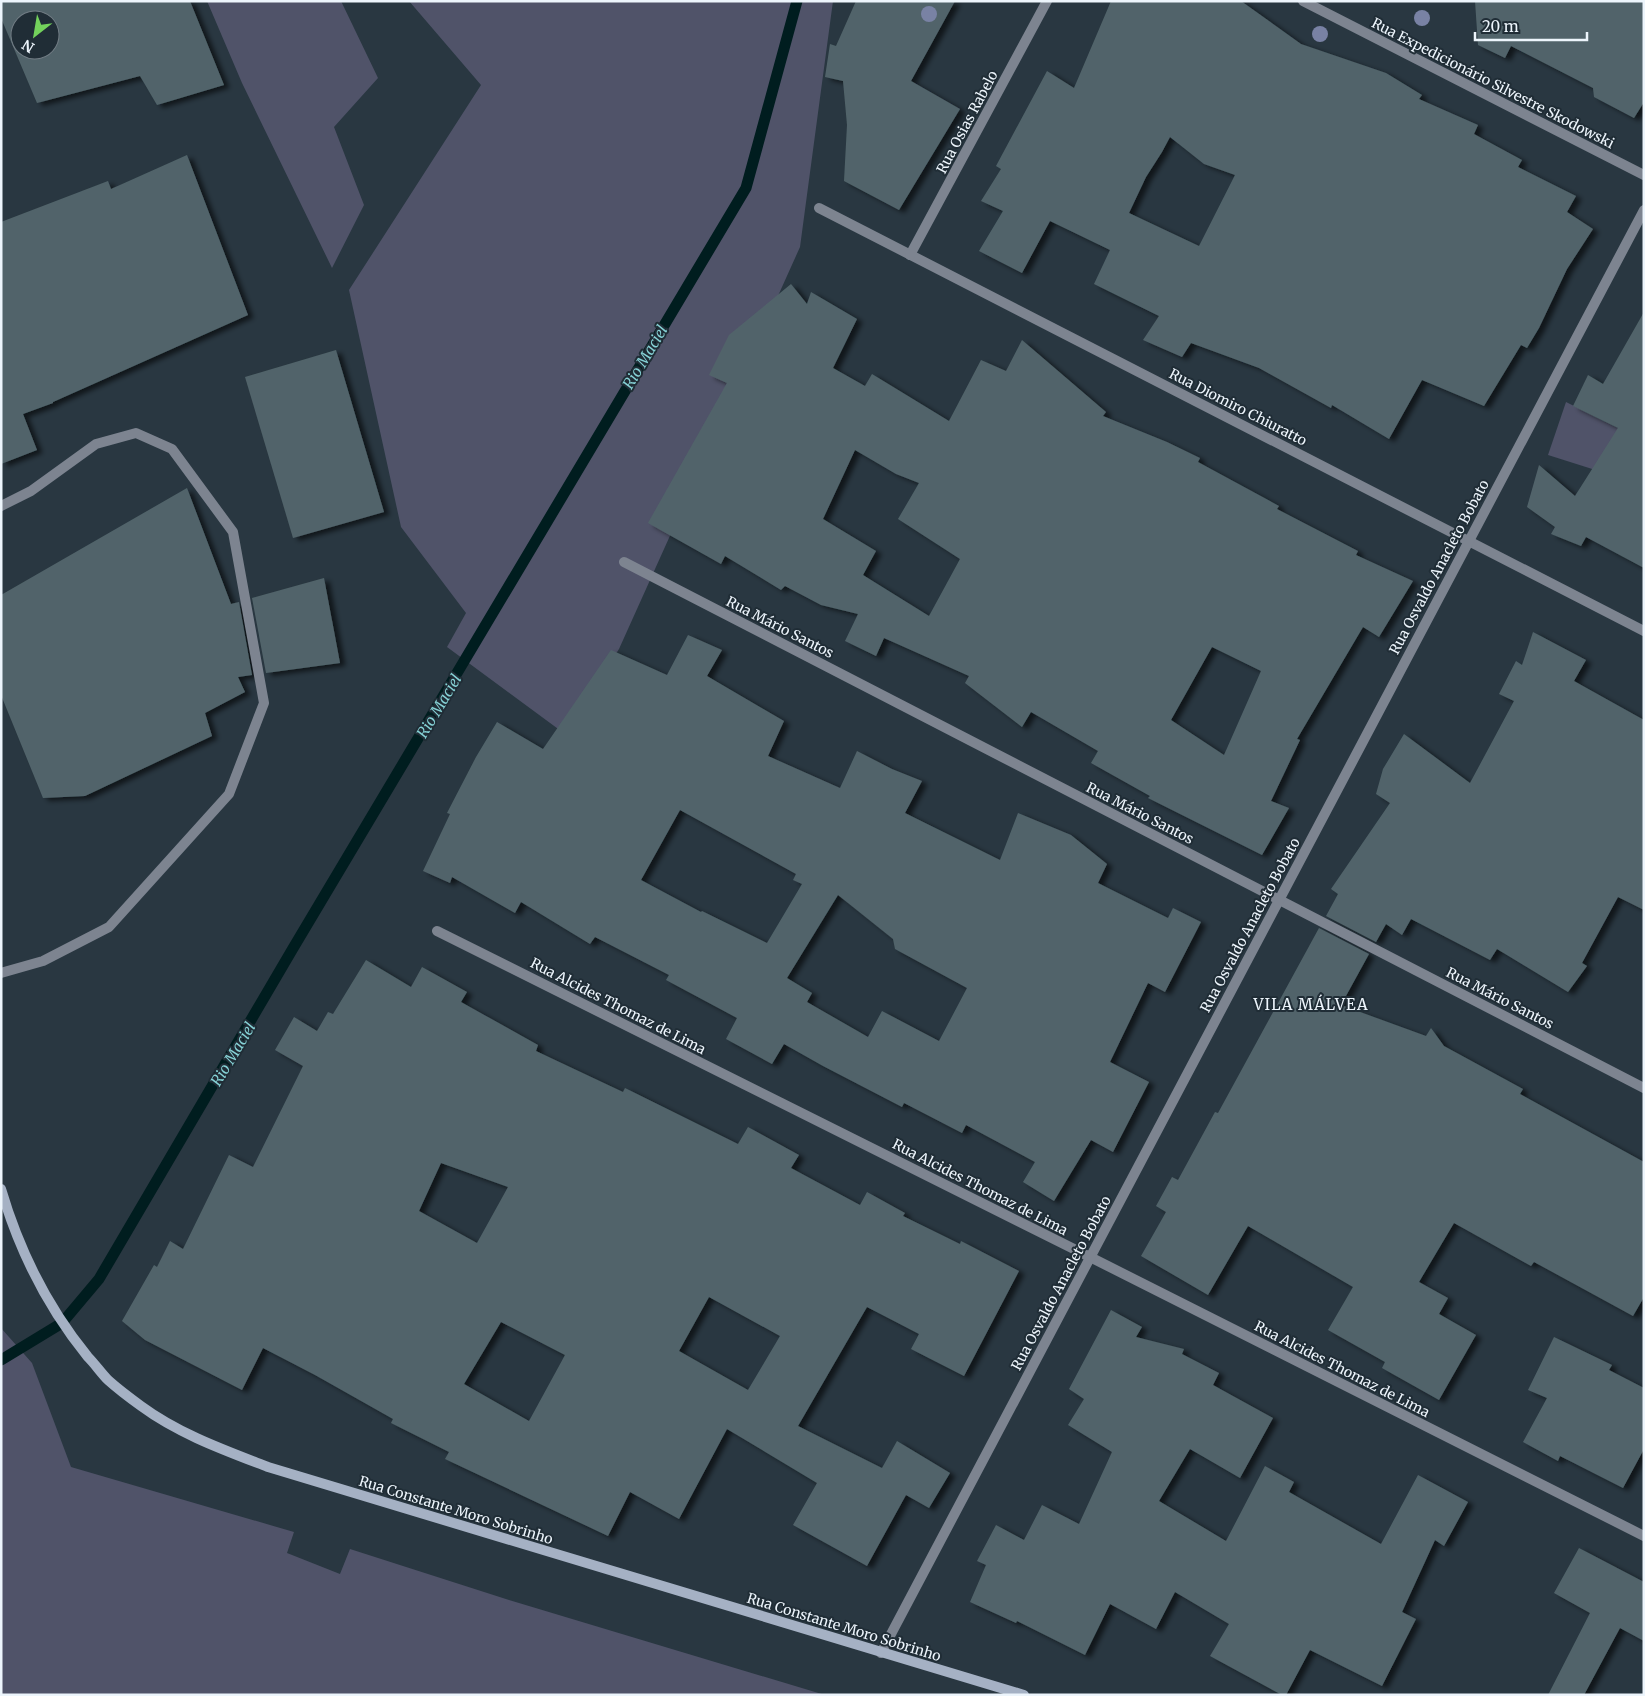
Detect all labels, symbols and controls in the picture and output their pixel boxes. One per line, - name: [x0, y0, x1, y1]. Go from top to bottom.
- north arrow: [10, 10, 60, 60]
- scale bar: [1475, 10, 1588, 42]
- street label: Rua Expedicionário Silvestre Skodowski: [1369, 14, 1618, 152]
- text: 20 m: [1482, 17, 1519, 36]
- text: N: [19, 36, 38, 57]
- street label: Rua Osias Rabelo: [932, 67, 1002, 177]
- water label: Rio Maciel: [619, 322, 671, 392]
- street label: Rua Diomiro Chiuratto: [1166, 364, 1310, 450]
- street label: Rua Osvaldo Anacleto Bobato: [1385, 477, 1493, 657]
- street label: Rua Mário Santos: [723, 592, 837, 662]
- water label: Rio Maciel: [413, 671, 465, 741]
- street label: Rua Mário Santos: [1083, 778, 1197, 848]
- street label: Rua Osvaldo Anacleto Bobato: [1196, 835, 1304, 1015]
- street label: Rua Alcides Thomaz de Lima: [527, 954, 709, 1058]
- street label: Rua Mário Santos: [1443, 963, 1557, 1033]
- district label: VILA MÁLVEA: [1252, 994, 1369, 1014]
- water label: Rio Maciel: [207, 1019, 259, 1089]
- street label: Rua Alcides Thomaz de Lima: [889, 1135, 1071, 1239]
- street label: Rua Osvaldo Anacleto Bobato: [1007, 1193, 1115, 1373]
- street label: Rua Alcides Thomaz de Lima: [1251, 1317, 1433, 1421]
- street label: Rua Constante Moro Sobrinho: [357, 1472, 555, 1548]
- street label: Rua Constante Moro Sobrinho: [745, 1589, 943, 1665]

